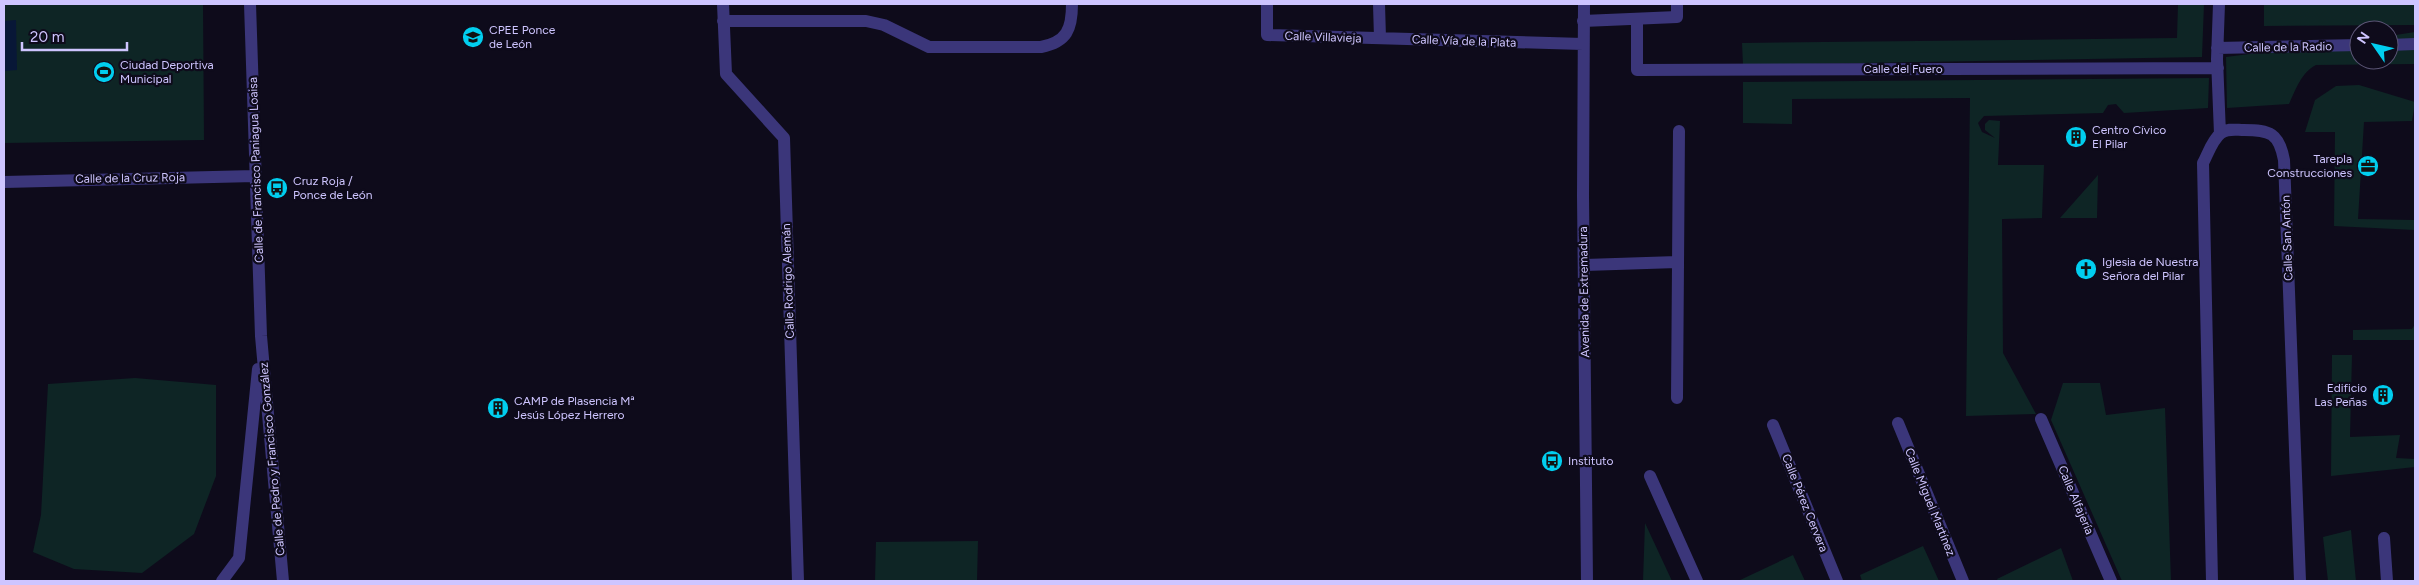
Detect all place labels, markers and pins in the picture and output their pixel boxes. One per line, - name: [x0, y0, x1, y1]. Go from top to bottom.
- place label: CPEE Ponce de León: [489, 23, 556, 51]
- school or university icon: CPEE Ponce de León: [461, 25, 485, 49]
- place label: Ciudad Deportiva Municipal: [120, 58, 214, 86]
- sports icon: Ciudad Deportiva Municipal: [92, 60, 116, 84]
- place label: Centro Cívico El Pilar: [2092, 123, 2166, 151]
- building icon: Centro Cívico El Pilar: [2064, 125, 2088, 149]
- place label: Tarepla Construcciones: [2267, 152, 2352, 180]
- office icon: Tarepla Construcciones: [2356, 154, 2380, 178]
- place label: Cruz Roja / Ponce de León: [293, 174, 373, 202]
- bus stop icon: Cruz Roja / Ponce de León: [265, 176, 289, 200]
- place label: Iglesia de Nuestra Señora del Pilar: [2102, 255, 2198, 283]
- church icon: Iglesia de Nuestra Señora del Pilar: [2074, 257, 2098, 281]
- place label: Edificio Las Peñas: [2314, 381, 2367, 409]
- building icon: Edificio Las Peñas: [2371, 383, 2395, 407]
- place label: CAMP de Plasencia Mª Jesús López Herrero: [514, 394, 634, 422]
- building icon: CAMP de Plasencia Mª Jesús López Herrero: [486, 396, 510, 420]
- bus stop icon: Instituto: [1540, 449, 1564, 473]
- place label: Instituto: [1568, 454, 1614, 468]

